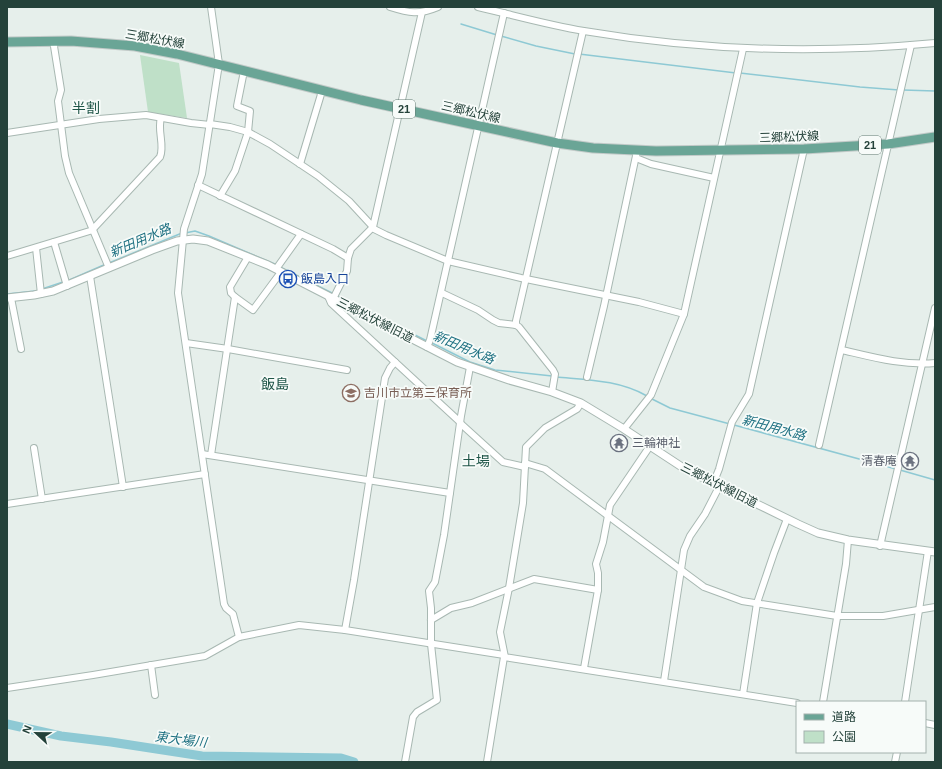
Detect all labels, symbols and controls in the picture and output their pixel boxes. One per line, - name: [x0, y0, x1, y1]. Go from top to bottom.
- street label: 三郷松伏線: [124, 27, 186, 51]
- street label: 三郷松伏線: [440, 98, 502, 126]
- district label: 半割: [72, 100, 100, 116]
- road number: 21: [393, 100, 415, 118]
- street label: 三郷松伏線: [759, 129, 819, 145]
- road number: 21: [859, 136, 881, 154]
- water label: 新田用水路: [107, 220, 174, 260]
- bus stop icon: 飯島入口: [278, 269, 298, 289]
- place label: 飯島入口: [301, 272, 349, 286]
- street label: 三郷松伏線旧道: [334, 295, 416, 345]
- water label: 新田用水路: [431, 328, 498, 367]
- district label: 飯島: [261, 376, 289, 392]
- school or university icon: 吉川市立第三保育所: [341, 383, 361, 403]
- place label: 吉川市立第三保育所: [364, 386, 472, 400]
- water label: 新田用水路: [741, 412, 808, 443]
- temple icon: 三輪神社: [609, 433, 629, 453]
- place label: 三輪神社: [632, 436, 680, 450]
- temple icon: 清春庵: [900, 451, 920, 471]
- district label: 土場: [462, 453, 490, 469]
- place label: 清春庵: [861, 454, 897, 468]
- street label: 三郷松伏線旧道: [678, 460, 760, 510]
- legend: [796, 701, 926, 753]
- text: 道路: [832, 710, 856, 724]
- north arrow: [16, 713, 56, 753]
- text: N: [20, 723, 34, 735]
- water label: 東大場川: [154, 729, 210, 750]
- text: 公園: [832, 730, 856, 744]

